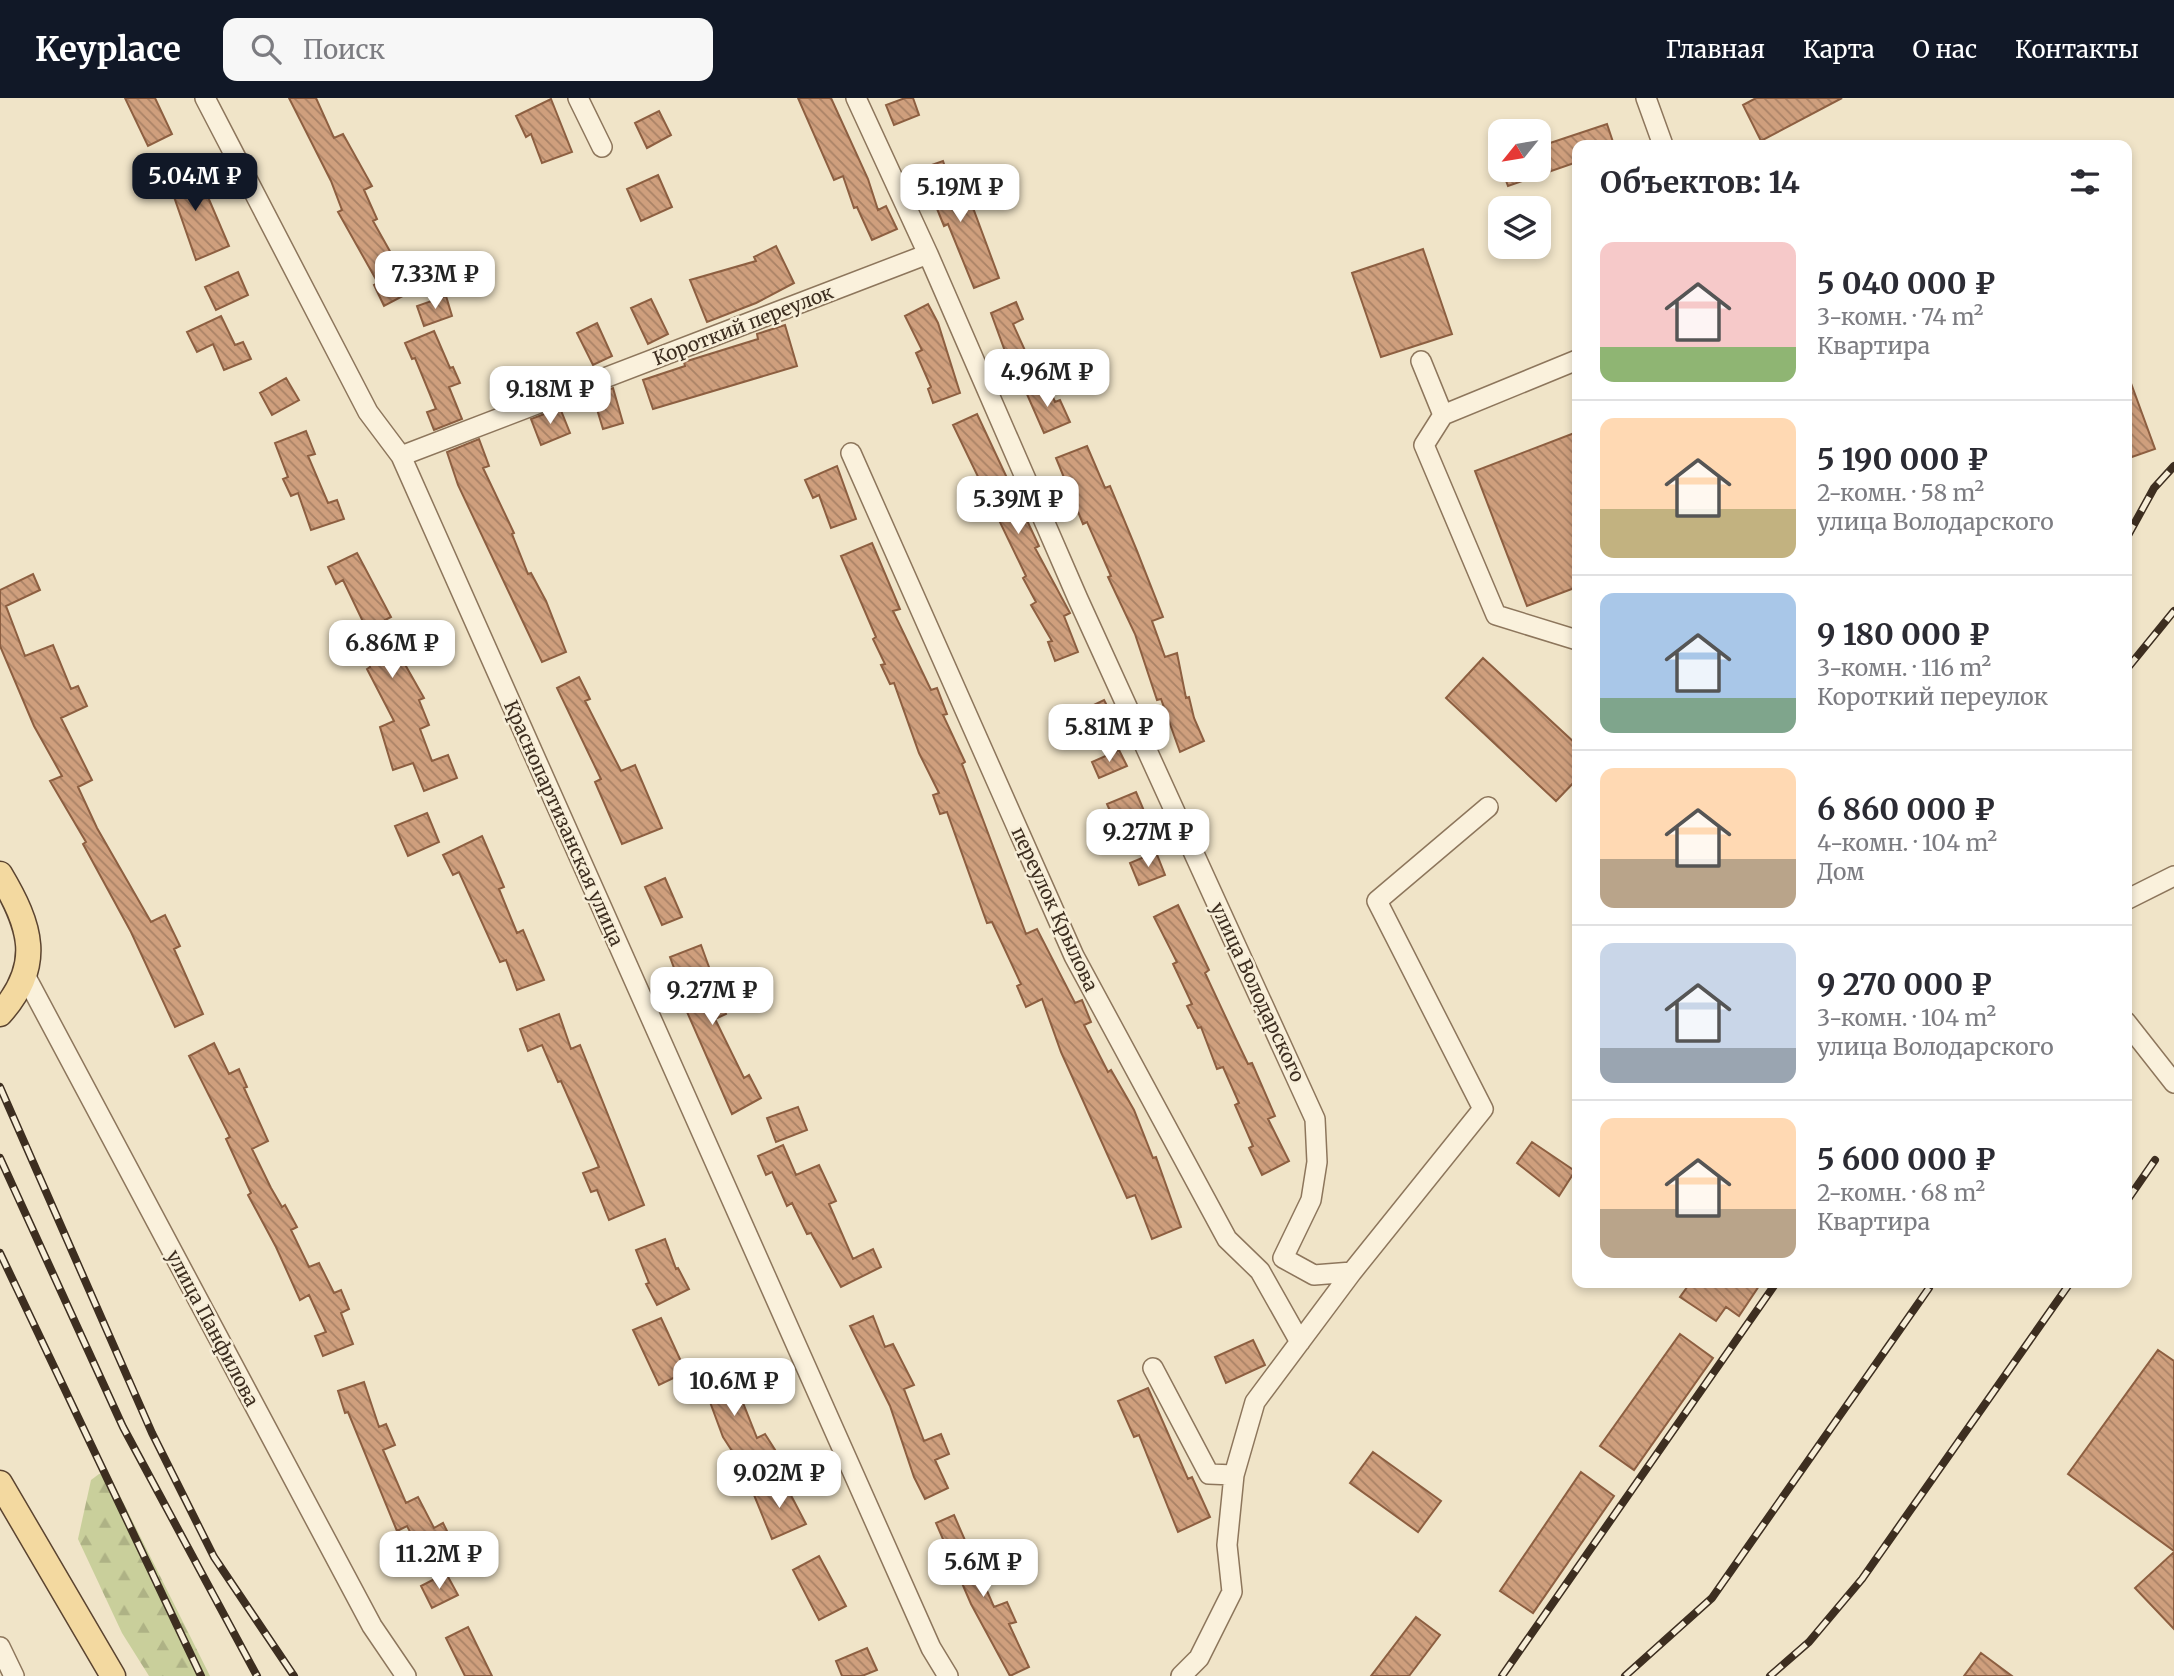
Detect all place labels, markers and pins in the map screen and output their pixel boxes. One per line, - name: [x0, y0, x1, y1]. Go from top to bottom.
- pin: 5.04M ₽: [130, 153, 260, 213]
- pin: 5.19M ₽: [895, 164, 1025, 224]
- pin: 7.33M ₽: [370, 252, 500, 311]
- pin: 4.96M ₽: [982, 350, 1112, 409]
- pin: 9.18M ₽: [485, 366, 615, 426]
- pin: 5.39M ₽: [953, 476, 1083, 536]
- pin: 6.86M ₽: [327, 620, 457, 680]
- pin: 5.81M ₽: [1044, 704, 1174, 764]
- pin: 9.27M ₽: [1083, 810, 1213, 869]
- pin: 9.27M ₽: [647, 968, 777, 1027]
- pin: 10.6M ₽: [669, 1358, 799, 1418]
- pin: 9.02M ₽: [714, 1450, 844, 1510]
- pin: 11.2M ₽: [374, 1532, 504, 1591]
- pin: 5.6M ₽: [926, 1540, 1040, 1599]

